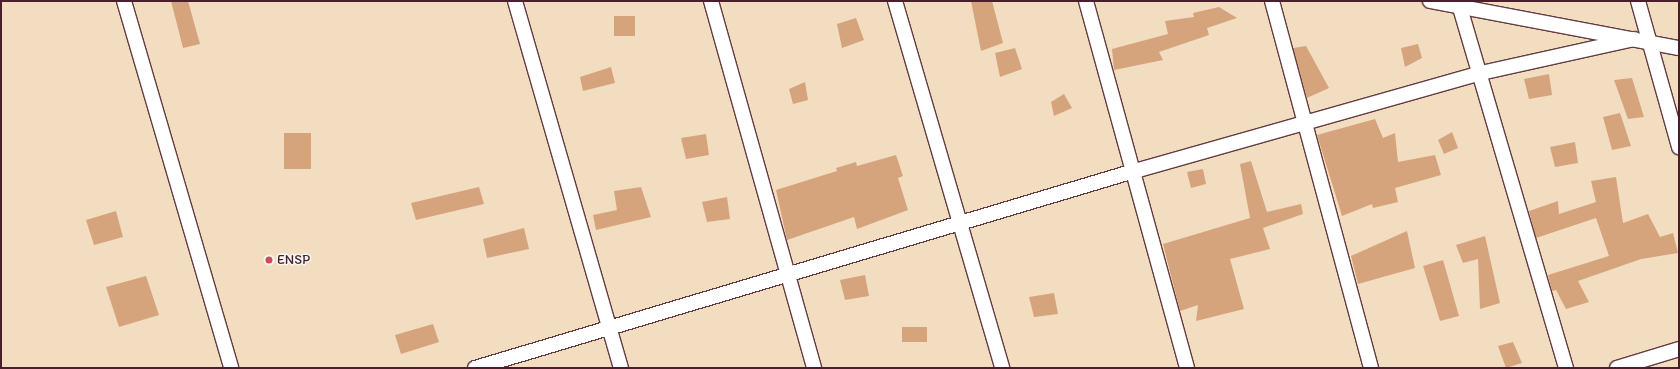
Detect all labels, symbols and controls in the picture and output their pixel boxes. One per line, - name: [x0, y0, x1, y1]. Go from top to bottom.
- place label: ENSP: [277, 252, 310, 268]
- marker: ENSP: [264, 255, 274, 265]

